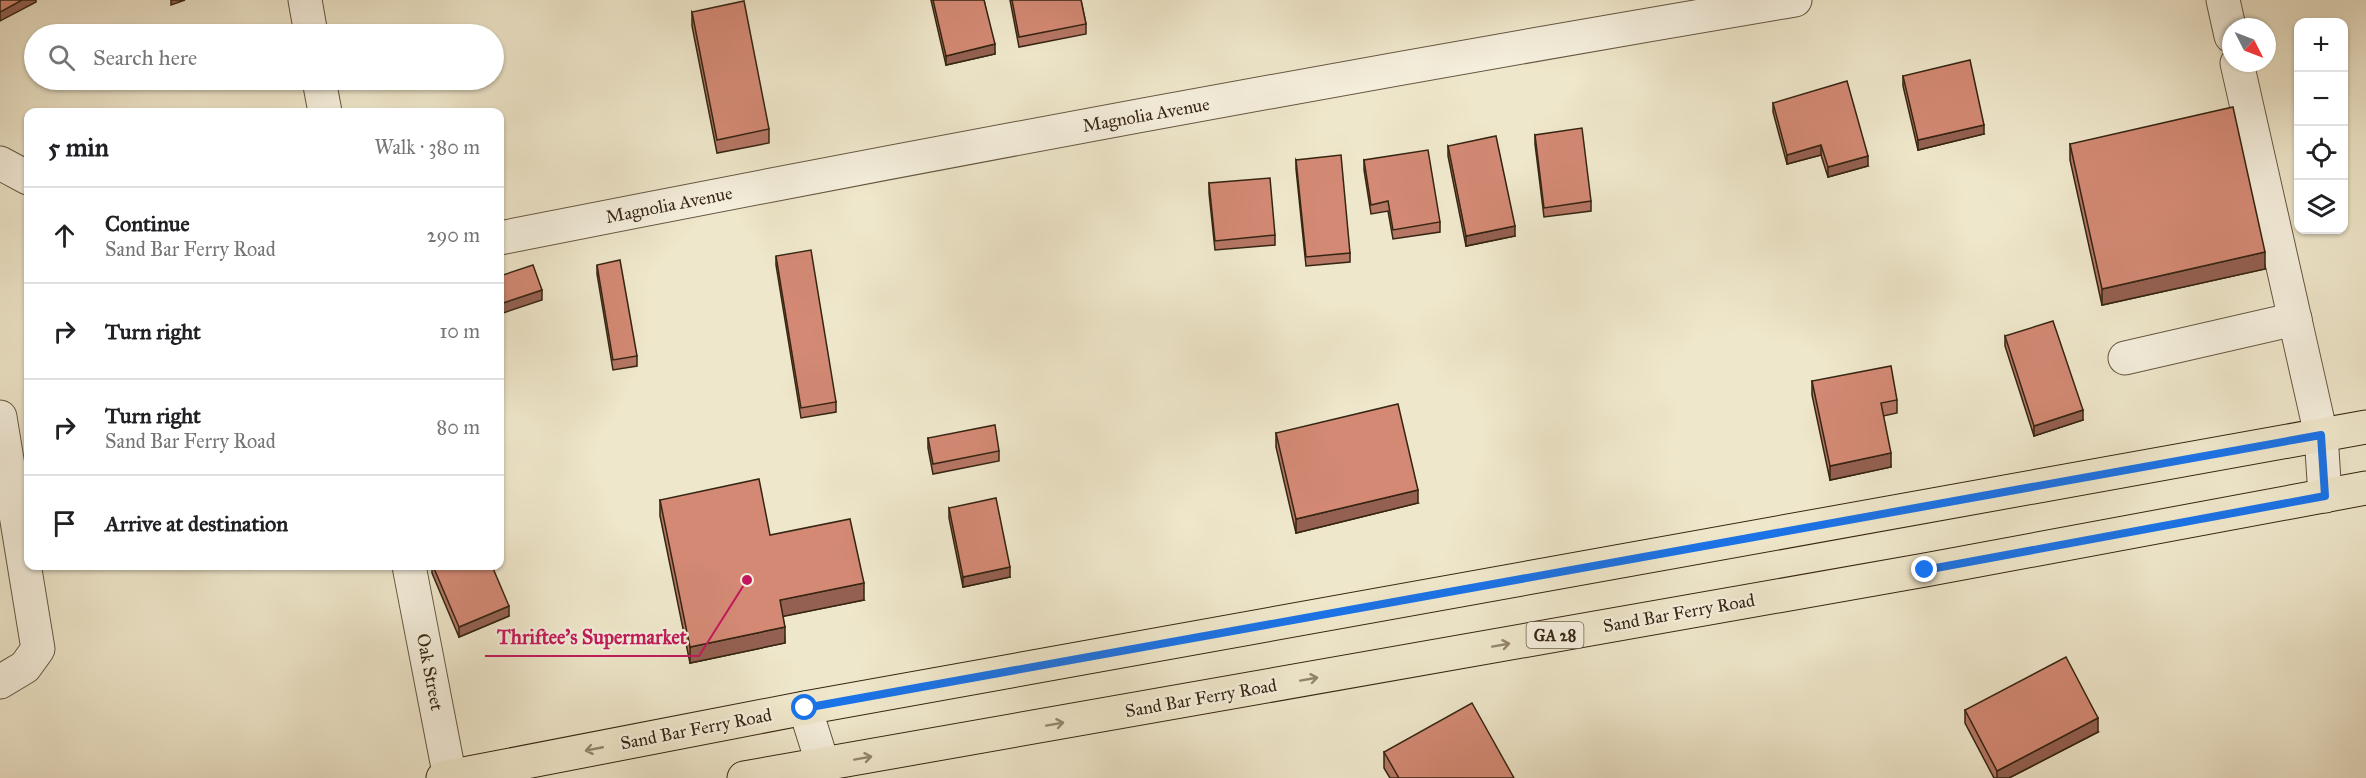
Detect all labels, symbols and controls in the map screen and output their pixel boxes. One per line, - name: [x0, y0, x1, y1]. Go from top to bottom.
- north arrow: [2222, 18, 2276, 72]
- map controls: [2294, 18, 2348, 234]
- button: +: [2294, 18, 2348, 72]
- search box: [24, 24, 504, 90]
- icon: search: [45, 41, 78, 74]
- text: Search here: [93, 44, 197, 71]
- button: −: [2294, 72, 2348, 126]
- street label: Magnolia Avenue: [1081, 93, 1211, 138]
- button: locate: [2294, 126, 2348, 180]
- text: 5 min: [48, 131, 109, 163]
- text: Walk · 380 m: [374, 135, 480, 159]
- button: layers: [2294, 180, 2348, 234]
- street label: Magnolia Avenue: [604, 182, 734, 229]
- text: Continue: [105, 210, 190, 237]
- icon: ahead: [48, 219, 81, 252]
- text: 290 m: [427, 223, 480, 247]
- text: Sand Bar Ferry Road: [105, 237, 276, 261]
- icon: right: [48, 315, 81, 348]
- text: Turn right: [105, 318, 201, 345]
- text: 10 m: [439, 319, 480, 343]
- text: Turn right: [105, 402, 201, 429]
- icon: right: [48, 411, 81, 444]
- text: 80 m: [437, 415, 480, 439]
- text: Sand Bar Ferry Road: [105, 429, 276, 453]
- icon: arrive: [48, 507, 81, 540]
- text: Arrive at destination: [105, 510, 288, 537]
- route end: [1911, 556, 1937, 582]
- street label: Sand Bar Ferry Road: [1601, 589, 1757, 637]
- callout: Thriftee's Supermarket: [485, 618, 699, 656]
- road number: GA 28: [1526, 622, 1584, 648]
- text: Thriftee's Supermarket: [496, 625, 688, 650]
- street label: Oak Street: [412, 631, 448, 713]
- one-way arrow: [1491, 639, 1511, 650]
- one-way arrow: [1299, 673, 1319, 684]
- street label: Sand Bar Ferry Road: [1123, 674, 1279, 722]
- route start: [791, 694, 817, 720]
- street label: Sand Bar Ferry Road: [618, 704, 774, 754]
- one-way arrow: [1045, 718, 1065, 729]
- one-way arrow: [584, 744, 604, 755]
- one-way arrow: [853, 752, 873, 763]

